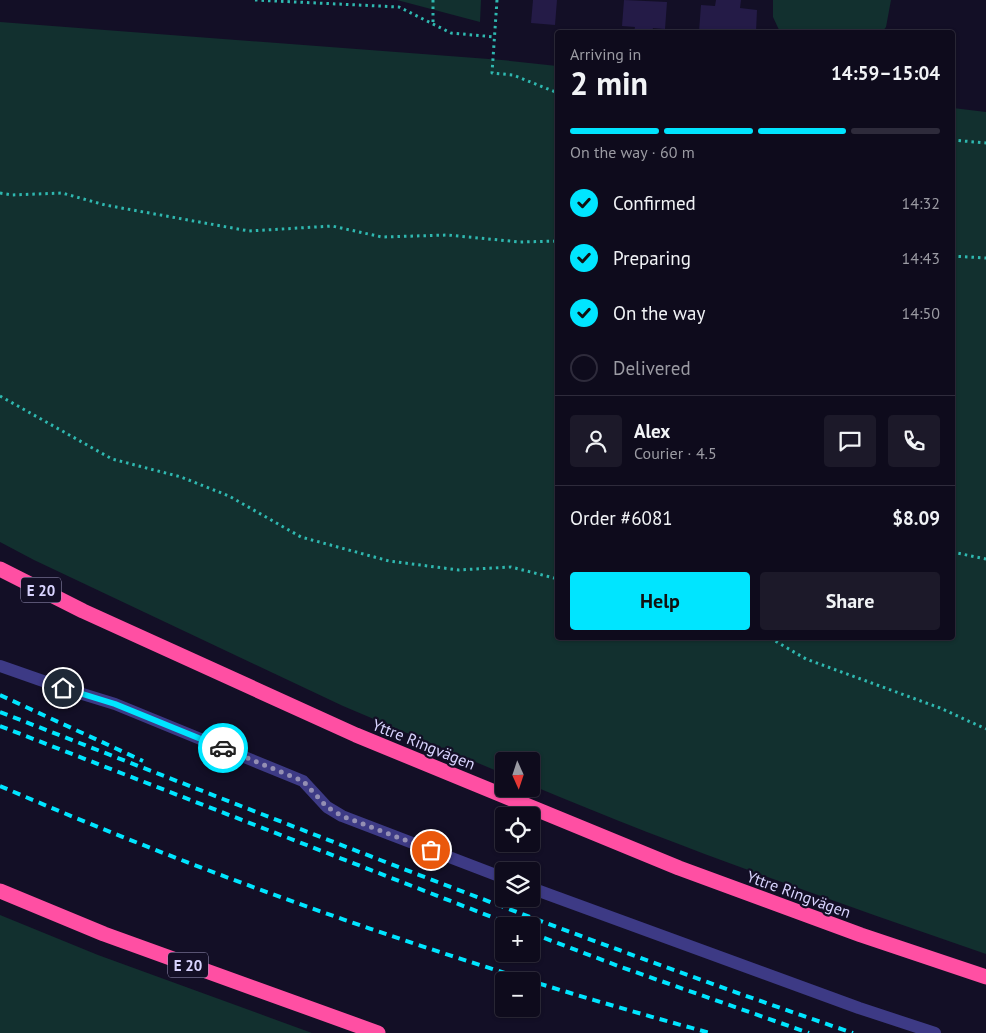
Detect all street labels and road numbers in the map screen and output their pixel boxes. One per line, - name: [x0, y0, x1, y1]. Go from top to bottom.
- road number: E 20: [21, 578, 61, 602]
- street label: Yttre Ringvägen: [370, 714, 478, 774]
- street label: Yttre Ringvägen: [744, 866, 854, 922]
- road number: E 20: [168, 952, 208, 978]

